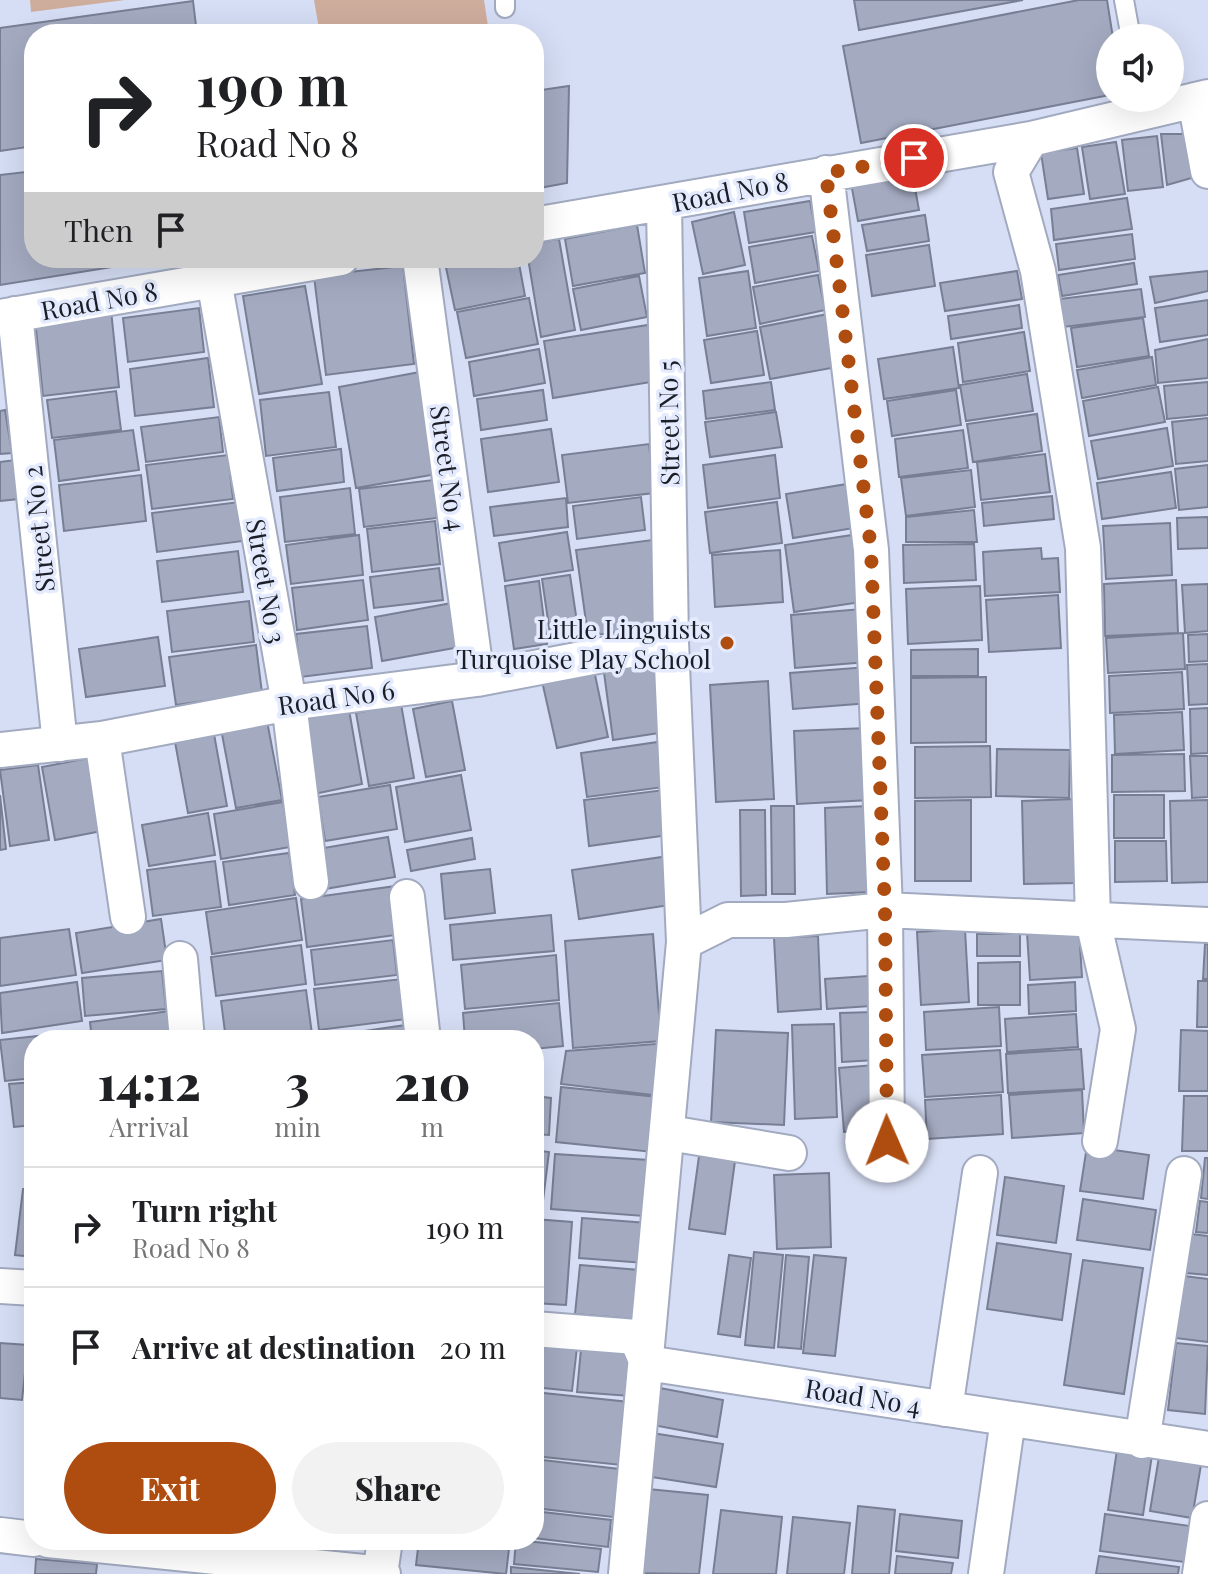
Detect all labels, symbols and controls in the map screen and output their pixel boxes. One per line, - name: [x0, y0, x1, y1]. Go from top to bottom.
- map controls: [1096, 24, 1184, 112]
- button: sound: [1096, 24, 1184, 112]
- text: 190 m: [196, 46, 348, 121]
- icon: right: [64, 56, 168, 160]
- text: Road No 8: [196, 118, 359, 166]
- pin: [880, 124, 948, 192]
- icon: arrive: [892, 136, 936, 180]
- street label: Road No 8: [669, 163, 791, 219]
- icon: arrive: [149, 208, 193, 252]
- text: Then: [64, 210, 133, 250]
- street label: Road No 8: [38, 273, 160, 327]
- street label: Street No 5: [649, 360, 687, 486]
- street label: Street No 4: [423, 403, 475, 533]
- street label: Street No 2: [14, 464, 62, 594]
- street label: Street No 3: [239, 516, 295, 646]
- place label: Little Linguists Turquoise Play School: [456, 611, 711, 676]
- marker: Little Linguists Turquoise Play School: [718, 634, 736, 652]
- street label: Road No 6: [275, 671, 397, 723]
- text: 14:12: [98, 1049, 201, 1113]
- text: 3: [286, 1049, 310, 1113]
- text: 210: [394, 1049, 470, 1113]
- position arrow: [845, 1099, 929, 1183]
- text: Arrival: [109, 1109, 189, 1144]
- text: min: [274, 1109, 321, 1144]
- text: m: [421, 1109, 444, 1144]
- text: Turn right: [132, 1190, 277, 1230]
- icon: right: [64, 1205, 108, 1249]
- text: 190 m: [426, 1207, 504, 1247]
- text: Road No 8: [132, 1230, 250, 1265]
- icon: arrive: [64, 1325, 108, 1369]
- text: Arrive at destination: [132, 1327, 415, 1367]
- text: 20 m: [439, 1327, 506, 1367]
- street label: Road No 4: [803, 1370, 923, 1422]
- button: Exit: [64, 1442, 276, 1534]
- button: Share: [292, 1442, 504, 1534]

